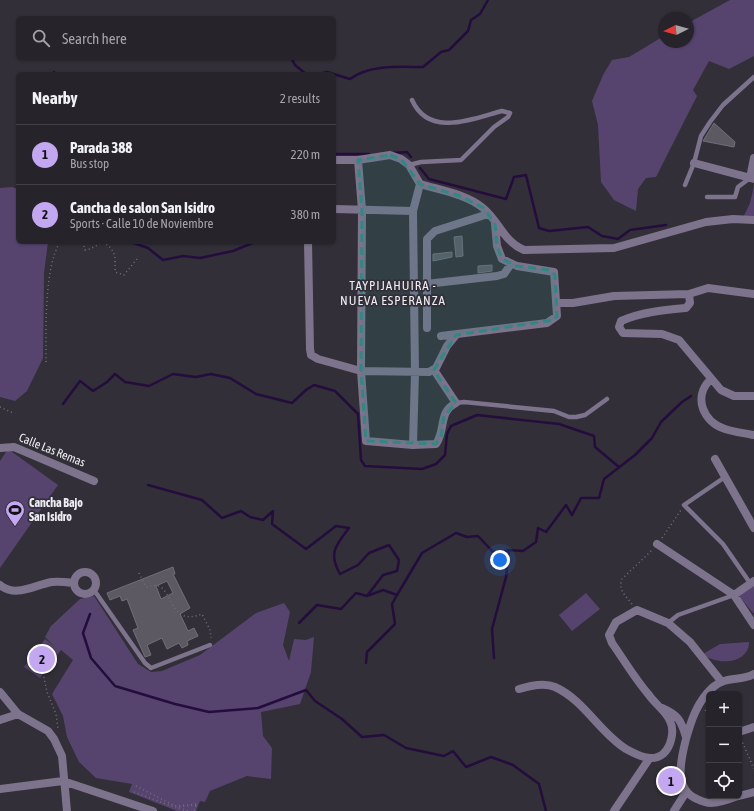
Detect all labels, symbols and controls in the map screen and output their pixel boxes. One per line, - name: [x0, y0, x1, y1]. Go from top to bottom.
- north arrow: [658, 12, 694, 48]
- search box: [16, 16, 336, 60]
- icon: search: [30, 27, 52, 49]
- text: Search here: [62, 30, 127, 47]
- text: Nearby: [32, 88, 78, 108]
- text: 2 results: [280, 91, 320, 106]
- text: Parada 388: [70, 139, 132, 156]
- text: 1: [42, 147, 48, 162]
- text: 220 m: [291, 147, 320, 162]
- text: Bus stop: [70, 156, 109, 171]
- text: Cancha de salon San Isidro: [70, 199, 215, 216]
- text: 2: [42, 207, 48, 222]
- text: 380 m: [291, 207, 320, 222]
- text: Sports · Calle 10 de Noviembre: [70, 216, 213, 231]
- district label: TAYPIJAHUIRA - NUEVA ESPERANZA: [340, 278, 446, 308]
- street label: Calle Las Remas: [17, 430, 87, 470]
- place label: Cancha Bajo San Isidro: [29, 496, 83, 524]
- sports icon: Cancha Bajo San Isidro: [4, 499, 26, 527]
- your location: [490, 550, 510, 570]
- pin: 2: [29, 644, 55, 674]
- map controls: [706, 691, 742, 799]
- button: +: [706, 691, 742, 727]
- button: −: [706, 727, 742, 763]
- button: locate: [706, 763, 742, 799]
- pin: 1: [658, 766, 684, 796]

